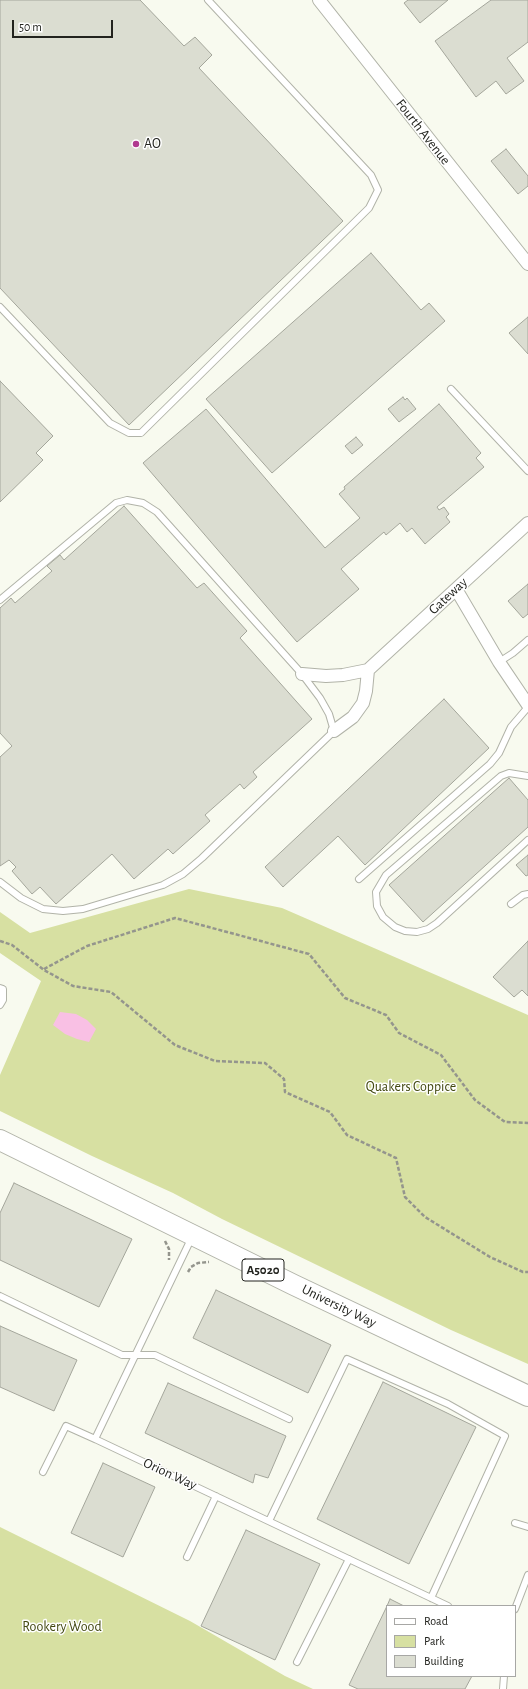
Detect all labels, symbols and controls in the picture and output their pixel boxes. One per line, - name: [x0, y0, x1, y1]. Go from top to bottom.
- scale bar: [14, 12, 115, 38]
- text: 50 m: [19, 21, 42, 33]
- street label: Fourth Avenue: [392, 96, 454, 168]
- place label: AO: [144, 136, 161, 152]
- marker: AO: [131, 139, 141, 149]
- street label: Gateway: [425, 574, 471, 618]
- park label: Quakers Coppice: [366, 1079, 456, 1095]
- road number: A5020: [242, 1259, 284, 1281]
- street label: University Way: [299, 1281, 379, 1331]
- street label: Orion Way: [141, 1454, 199, 1494]
- legend: [386, 1605, 516, 1677]
- text: Road: [424, 1615, 448, 1627]
- park label: Rookery Wood: [22, 1619, 102, 1635]
- text: Park: [424, 1635, 445, 1647]
- text: Building: [424, 1655, 464, 1667]

